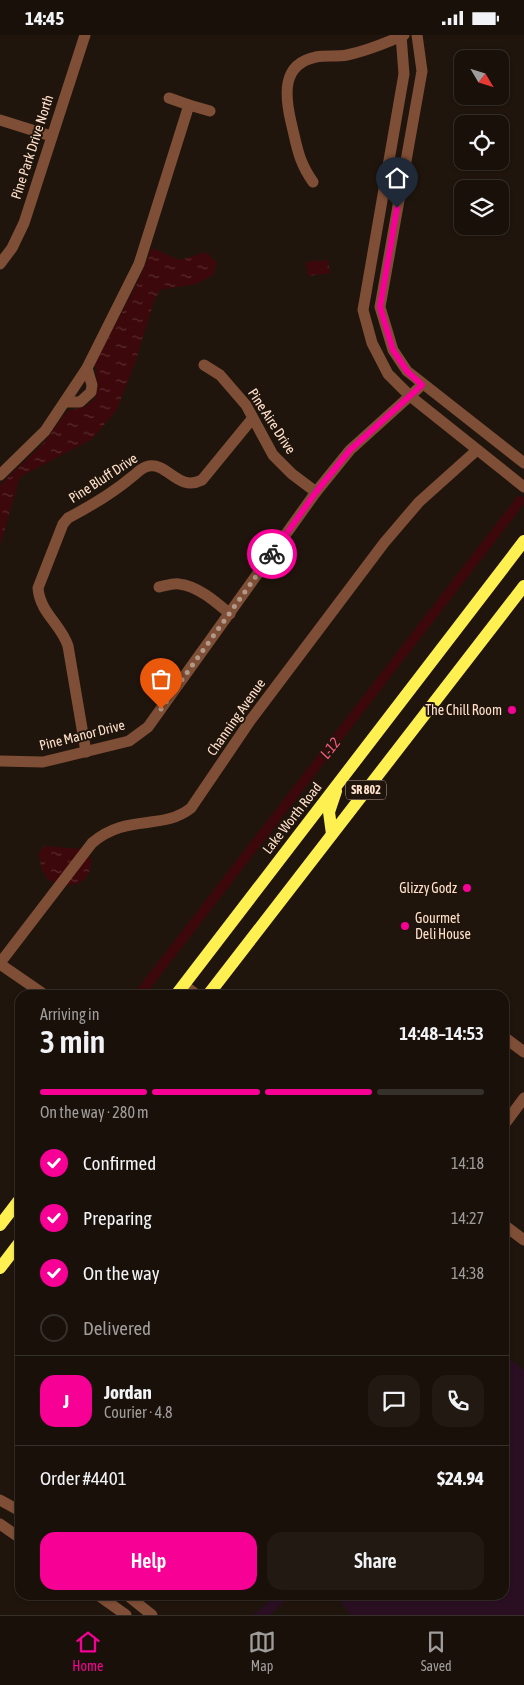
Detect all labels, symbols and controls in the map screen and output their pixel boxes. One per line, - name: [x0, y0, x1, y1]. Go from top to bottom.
- text: 14:45: [25, 7, 64, 29]
- north arrow: [454, 50, 509, 105]
- map controls: [454, 50, 509, 235]
- street label: Pine Park Drive North: [8, 93, 56, 201]
- button: locate: [454, 115, 509, 170]
- pin: [376, 157, 418, 208]
- icon: home: [383, 164, 411, 192]
- button: layers: [454, 180, 509, 235]
- street label: Pine Aire Drive: [245, 385, 299, 457]
- street label: Pine Bluff Drive: [66, 450, 140, 506]
- courier: [247, 529, 297, 579]
- icon: bike: [258, 540, 286, 568]
- pin: [140, 658, 182, 709]
- icon: bag: [147, 665, 175, 693]
- street label: Channing Avenue: [204, 676, 268, 758]
- place label: The Chill Room: [425, 702, 502, 718]
- marker: The Chill Room: [506, 704, 518, 716]
- street label: Pine Manor Drive: [38, 717, 126, 753]
- water label: L-12: [316, 734, 344, 762]
- street label: Lake Worth Road: [259, 779, 325, 857]
- road number: SR 802: [346, 781, 386, 799]
- place label: Glizzy Godz: [399, 880, 457, 896]
- marker: Glizzy Godz: [461, 882, 473, 894]
- place label: Gourmet Deli House: [415, 910, 471, 942]
- marker: Gourmet Deli House: [399, 920, 411, 932]
- text: Arriving in: [40, 1005, 100, 1023]
- text: 14:48–14:53: [399, 1022, 484, 1044]
- text: 3 min: [40, 1023, 105, 1060]
- text: On the way · 280 m: [40, 1103, 149, 1121]
- icon: check: [40, 1149, 68, 1177]
- text: Confirmed: [83, 1152, 156, 1174]
- text: 14:18: [451, 1154, 484, 1172]
- icon: check: [40, 1204, 68, 1232]
- text: Preparing: [83, 1207, 152, 1229]
- text: 14:27: [451, 1209, 484, 1227]
- icon: check: [40, 1259, 68, 1287]
- text: On the way: [83, 1262, 160, 1284]
- text: 14:38: [451, 1264, 484, 1282]
- text: Delivered: [83, 1317, 151, 1339]
- button: chat: [368, 1375, 420, 1427]
- button: phone: [432, 1375, 484, 1427]
- text: Jordan: [104, 1381, 152, 1403]
- text: J: [63, 1390, 69, 1412]
- text: Courier · 4.8: [104, 1403, 173, 1421]
- text: Order #4401: [40, 1467, 127, 1489]
- text: $24.94: [437, 1467, 484, 1489]
- button: Help: [40, 1532, 257, 1590]
- button: Share: [267, 1532, 484, 1590]
- tab: Home: [72, 1628, 103, 1674]
- tab: Map: [248, 1628, 276, 1674]
- tab: Saved: [421, 1628, 452, 1674]

